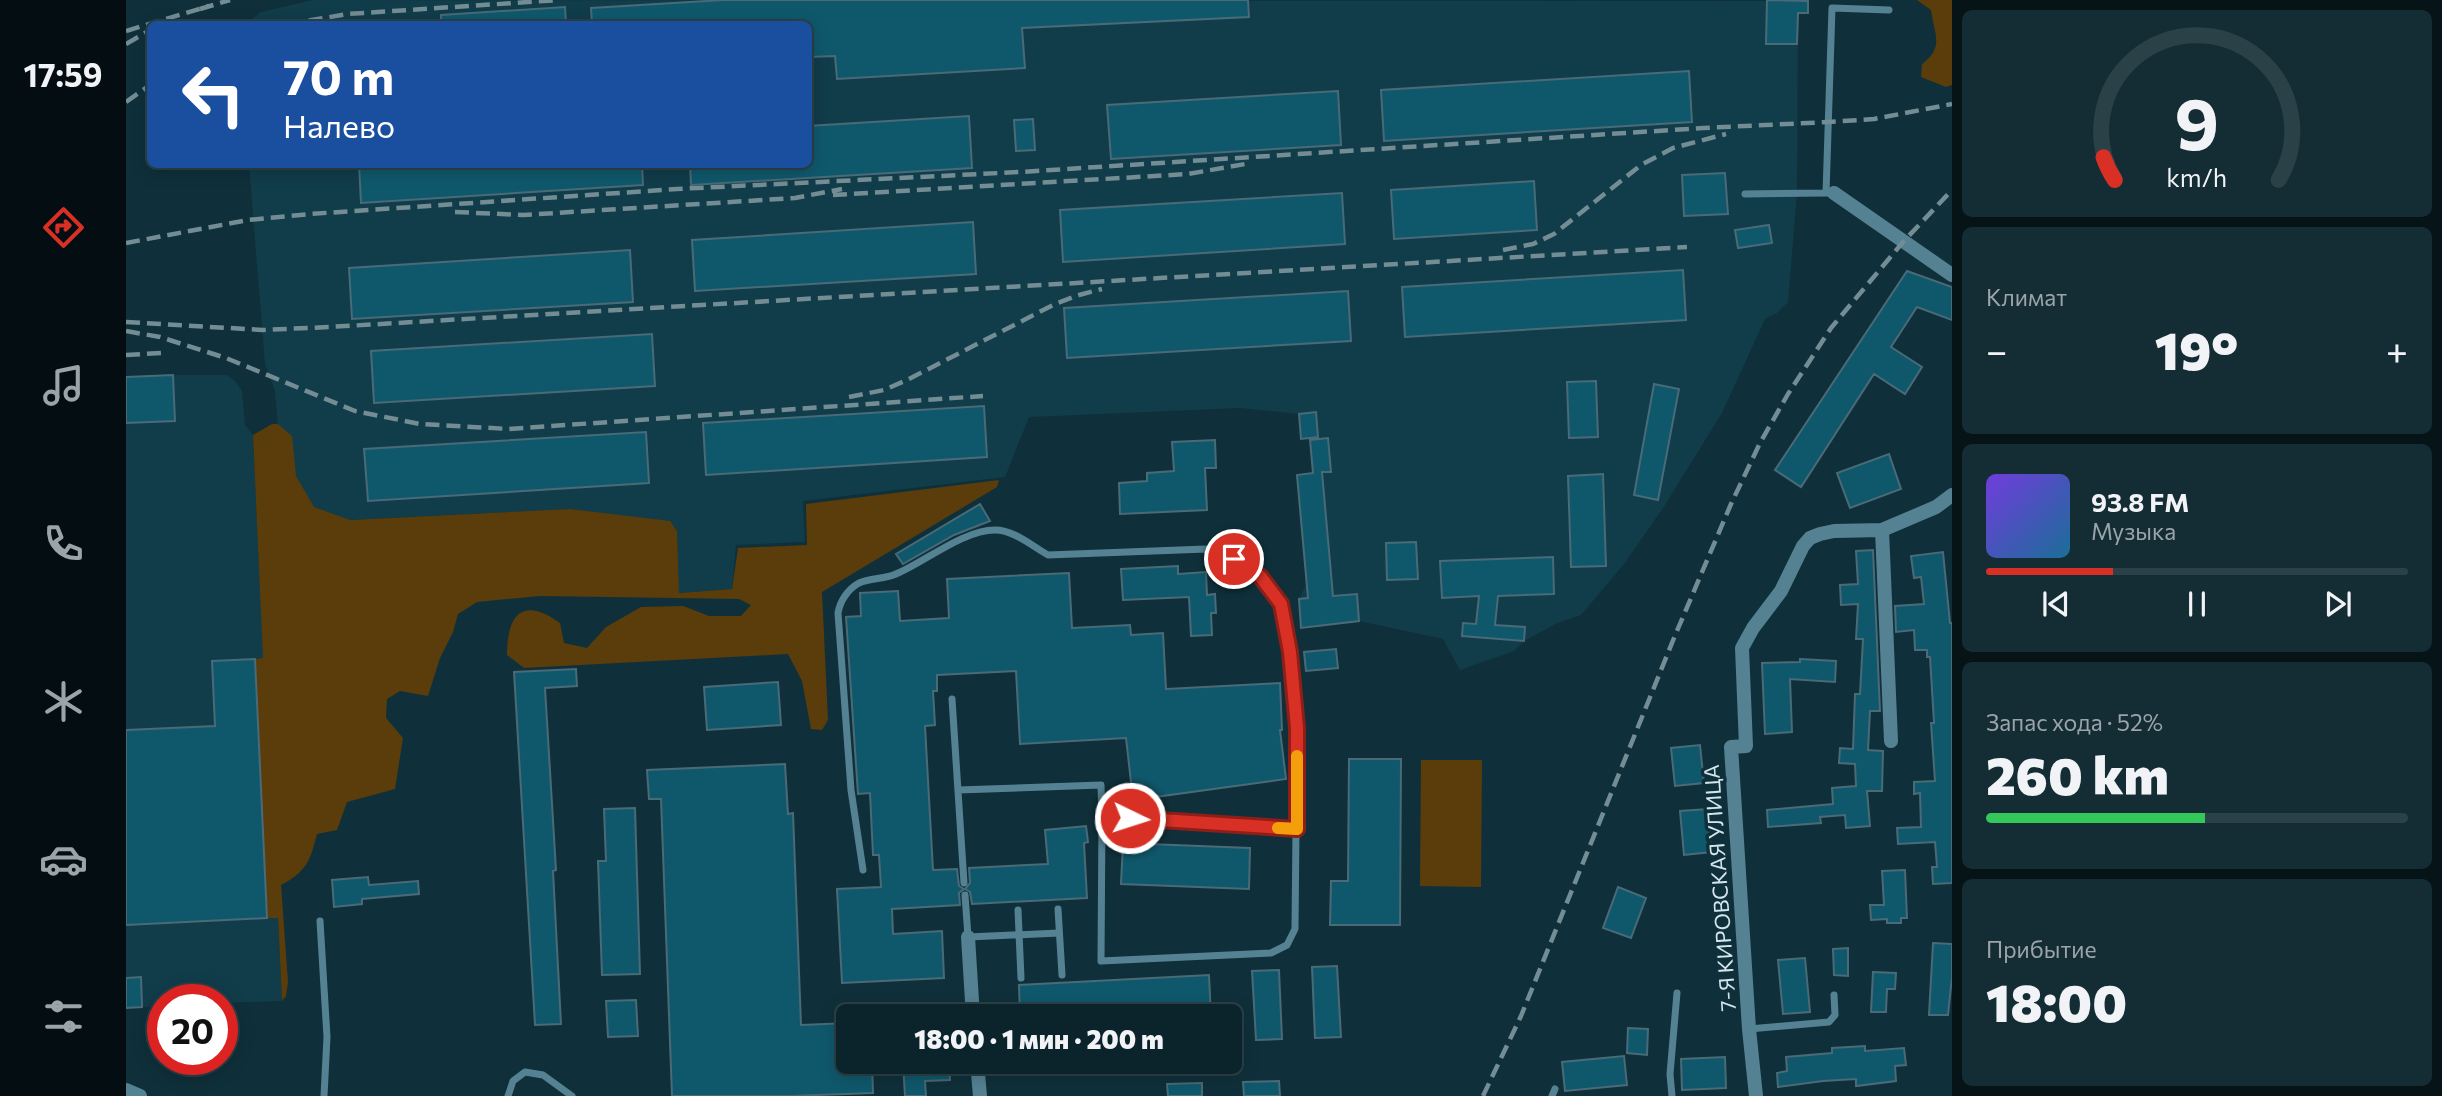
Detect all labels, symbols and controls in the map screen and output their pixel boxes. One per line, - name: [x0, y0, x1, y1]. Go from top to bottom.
- text: 70 m: [283, 45, 394, 105]
- icon: left: [168, 49, 259, 140]
- text: 17:59: [24, 54, 102, 94]
- text: 9: [2175, 76, 2219, 165]
- text: Налево: [283, 105, 395, 145]
- text: km/h: [2167, 161, 2227, 191]
- icon: directions: [39, 203, 88, 252]
- text: Климат: [1986, 283, 2067, 311]
- text: 19°: [2155, 317, 2238, 381]
- text: −: [1986, 326, 2008, 373]
- text: +: [2386, 326, 2408, 373]
- icon: music: [39, 361, 88, 410]
- text: 93.8 FM: [2091, 486, 2189, 517]
- text: Музыка: [2091, 517, 2176, 545]
- icon: phone: [39, 519, 88, 568]
- pin: [1204, 529, 1264, 589]
- icon: arrive: [1215, 540, 1253, 578]
- icon: previous: [2037, 585, 2075, 623]
- icon: pause: [2178, 585, 2216, 623]
- icon: next: [2319, 585, 2357, 623]
- icon: climate: [39, 677, 88, 726]
- text: Запас хода · 52%: [1986, 708, 2163, 736]
- text: 260 km: [1986, 742, 2169, 806]
- street label: 7-Я КИРОВСКАЯ УЛИЦА: [1698, 764, 1740, 1012]
- position arrow: [1093, 781, 1167, 855]
- icon: car: [39, 835, 88, 884]
- text: Прибытие: [1986, 935, 2097, 963]
- text: 18:00: [1986, 969, 2127, 1033]
- speed limit sign: 20: [147, 984, 238, 1075]
- icon: filters: [39, 992, 88, 1041]
- text: 18:00 · 1 мин · 200 m: [914, 1023, 1164, 1054]

